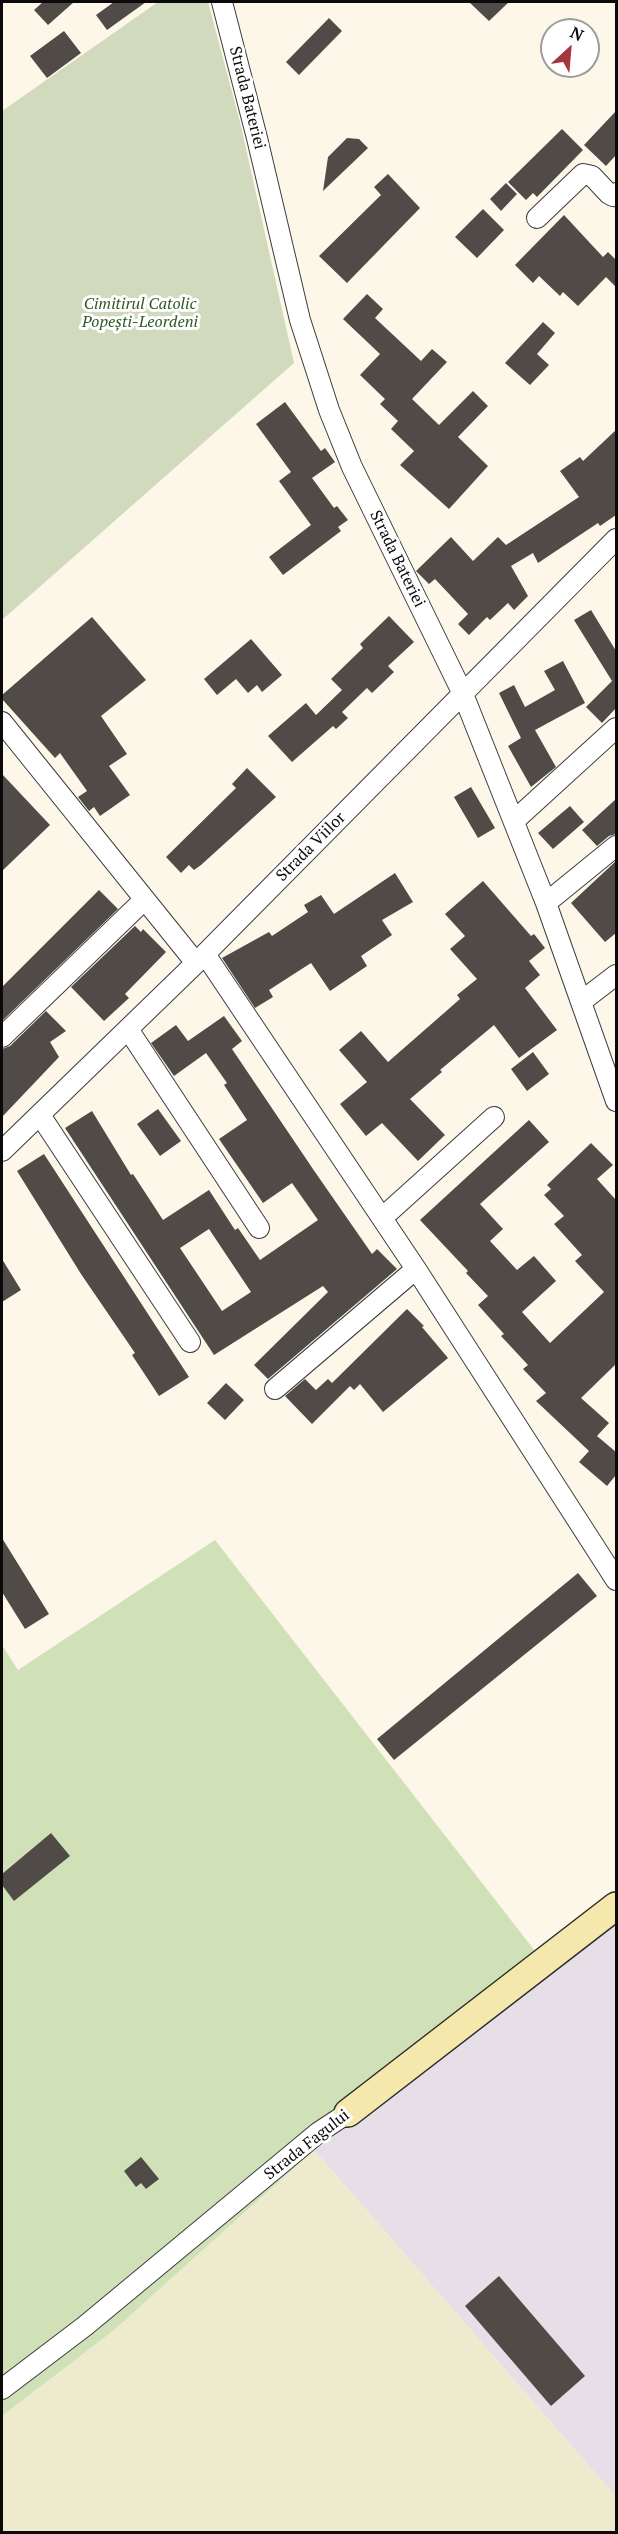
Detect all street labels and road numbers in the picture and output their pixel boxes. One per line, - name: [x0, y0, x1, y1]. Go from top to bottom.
- street label: Strada Bateriei: [225, 45, 269, 151]
- street label: Strada Bateriei: [365, 507, 429, 611]
- street label: Strada Viilor: [272, 808, 350, 886]
- street label: Strada Fagului: [261, 2106, 353, 2184]

